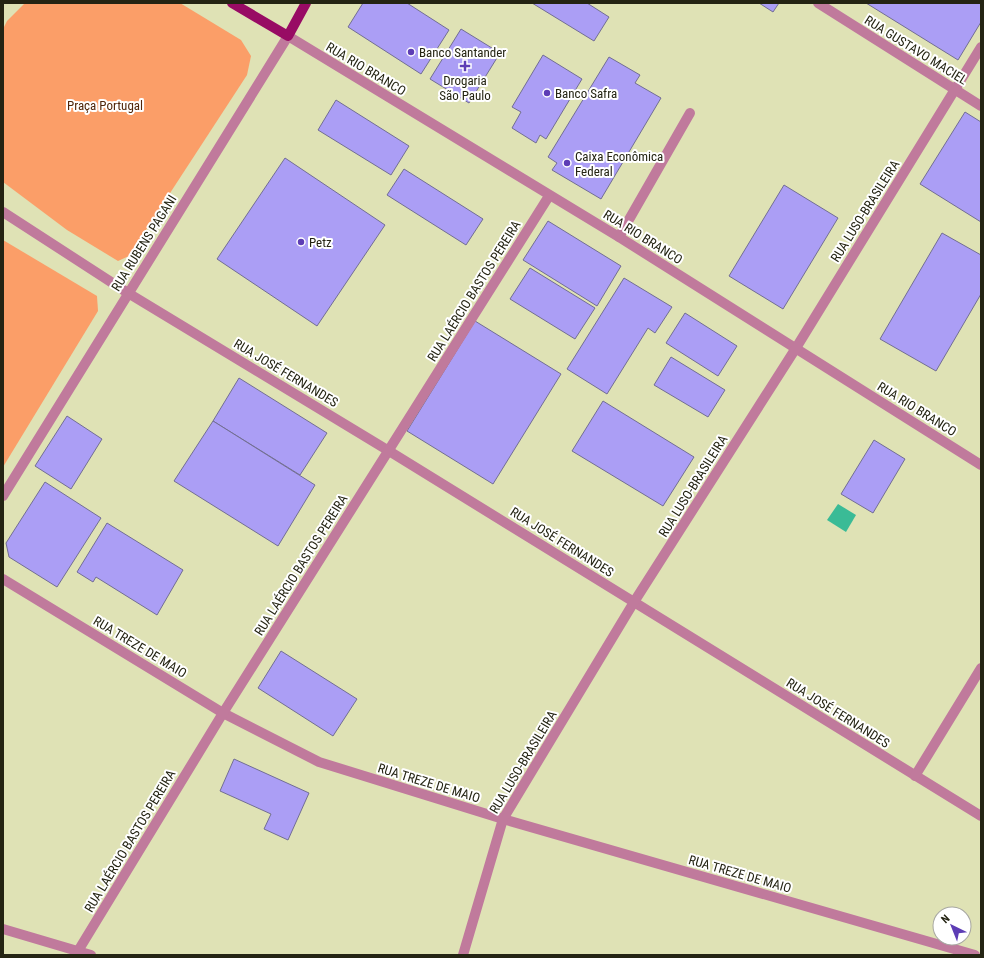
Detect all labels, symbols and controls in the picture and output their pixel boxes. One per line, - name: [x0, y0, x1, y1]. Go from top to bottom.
- street label: RUA GUSTAVO MACIEL: [862, 12, 970, 88]
- street label: RUA RIO BRANCO: [323, 39, 409, 99]
- place label: Banco Santander: [419, 45, 506, 60]
- marker: Banco Santander: [406, 47, 416, 57]
- marker: Drogaria São Paulo: [460, 61, 470, 71]
- place label: Drogaria São Paulo: [439, 73, 491, 103]
- place label: Banco Safra: [555, 86, 617, 101]
- marker: Banco Safra: [542, 88, 552, 98]
- park label: Praça Portugal: [67, 98, 143, 113]
- place label: Caixa Econômica Federal: [575, 149, 663, 179]
- street label: RUA LUSO-BRASILEIRA: [828, 157, 903, 265]
- marker: Caixa Econômica Federal: [562, 158, 572, 168]
- street label: RUA RUBENS PAGANI: [108, 192, 180, 294]
- street label: RUA RIO BRANCO: [601, 207, 685, 267]
- street label: RUA LAÉRCIO BASTOS PEREIRA: [424, 217, 524, 364]
- place label: Petz: [309, 235, 332, 250]
- marker: Petz: [296, 237, 306, 247]
- street label: RUA JOSÉ FERNANDES: [231, 336, 341, 410]
- street label: RUA RIO BRANCO: [875, 379, 959, 439]
- street label: RUA LUSO-BRASILEIRA: [656, 432, 731, 540]
- street label: RUA LAÉRCIO BASTOS PEREIRA: [251, 491, 351, 638]
- street label: RUA JOSÉ FERNANDES: [508, 504, 617, 580]
- street label: RUA TREZE DE MAIO: [91, 613, 189, 681]
- street label: RUA JOSÉ FERNANDES: [784, 675, 893, 751]
- street label: RUA LUSO-BRASILEIRA: [486, 707, 560, 816]
- street label: RUA TREZE DE MAIO: [376, 760, 482, 806]
- street label: RUA LAÉRCIO BASTOS PEREIRA: [82, 767, 179, 915]
- street label: RUA TREZE DE MAIO: [687, 852, 793, 896]
- north arrow: [932, 906, 972, 946]
- text: N: [939, 912, 953, 926]

